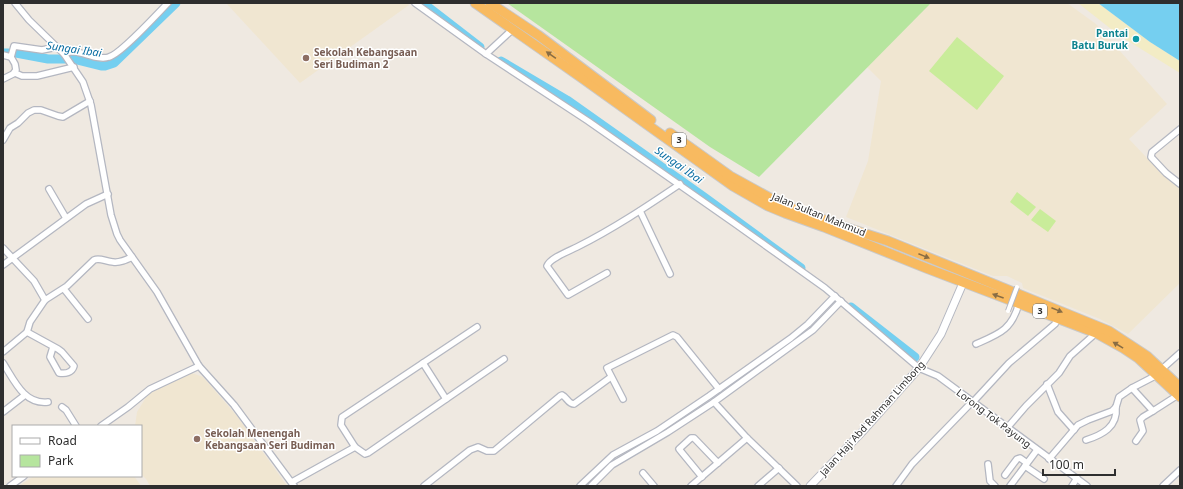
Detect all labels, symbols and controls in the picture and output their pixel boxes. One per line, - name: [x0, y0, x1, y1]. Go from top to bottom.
- place label: Pantai Batu Buruk: [1072, 26, 1129, 52]
- marker: Pantai Batu Buruk: [1131, 34, 1141, 44]
- water label: Sungai Ibai: [45, 37, 103, 60]
- place label: Sekolah Kebangsaan Seri Budiman 2: [314, 45, 417, 71]
- one-way arrow: [545, 51, 556, 59]
- marker: Sekolah Kebangsaan Seri Budiman 2: [301, 53, 311, 63]
- road number: 3: [672, 133, 686, 147]
- water label: Sungai Ibai: [652, 142, 706, 187]
- street label: Jalan Sultan Mahmud: [769, 188, 868, 239]
- one-way arrow: [918, 254, 930, 260]
- one-way arrow: [992, 292, 1004, 298]
- road number: 3: [1033, 304, 1047, 318]
- one-way arrow: [1052, 307, 1064, 313]
- one-way arrow: [1112, 342, 1124, 349]
- street label: Jalan Haji Abd Rahman Limbong: [816, 357, 928, 479]
- street label: Lorong Tok Payung: [954, 385, 1034, 451]
- legend: [12, 425, 142, 477]
- place label: Sekolah Menengah Kebangsaan Seri Budiman: [205, 426, 335, 452]
- text: Road: [48, 432, 77, 449]
- marker: Sekolah Menengah Kebangsaan Seri Budiman: [192, 434, 202, 444]
- scale bar: [1043, 451, 1115, 477]
- text: Park: [48, 452, 74, 469]
- text: 100 m: [1049, 456, 1084, 473]

